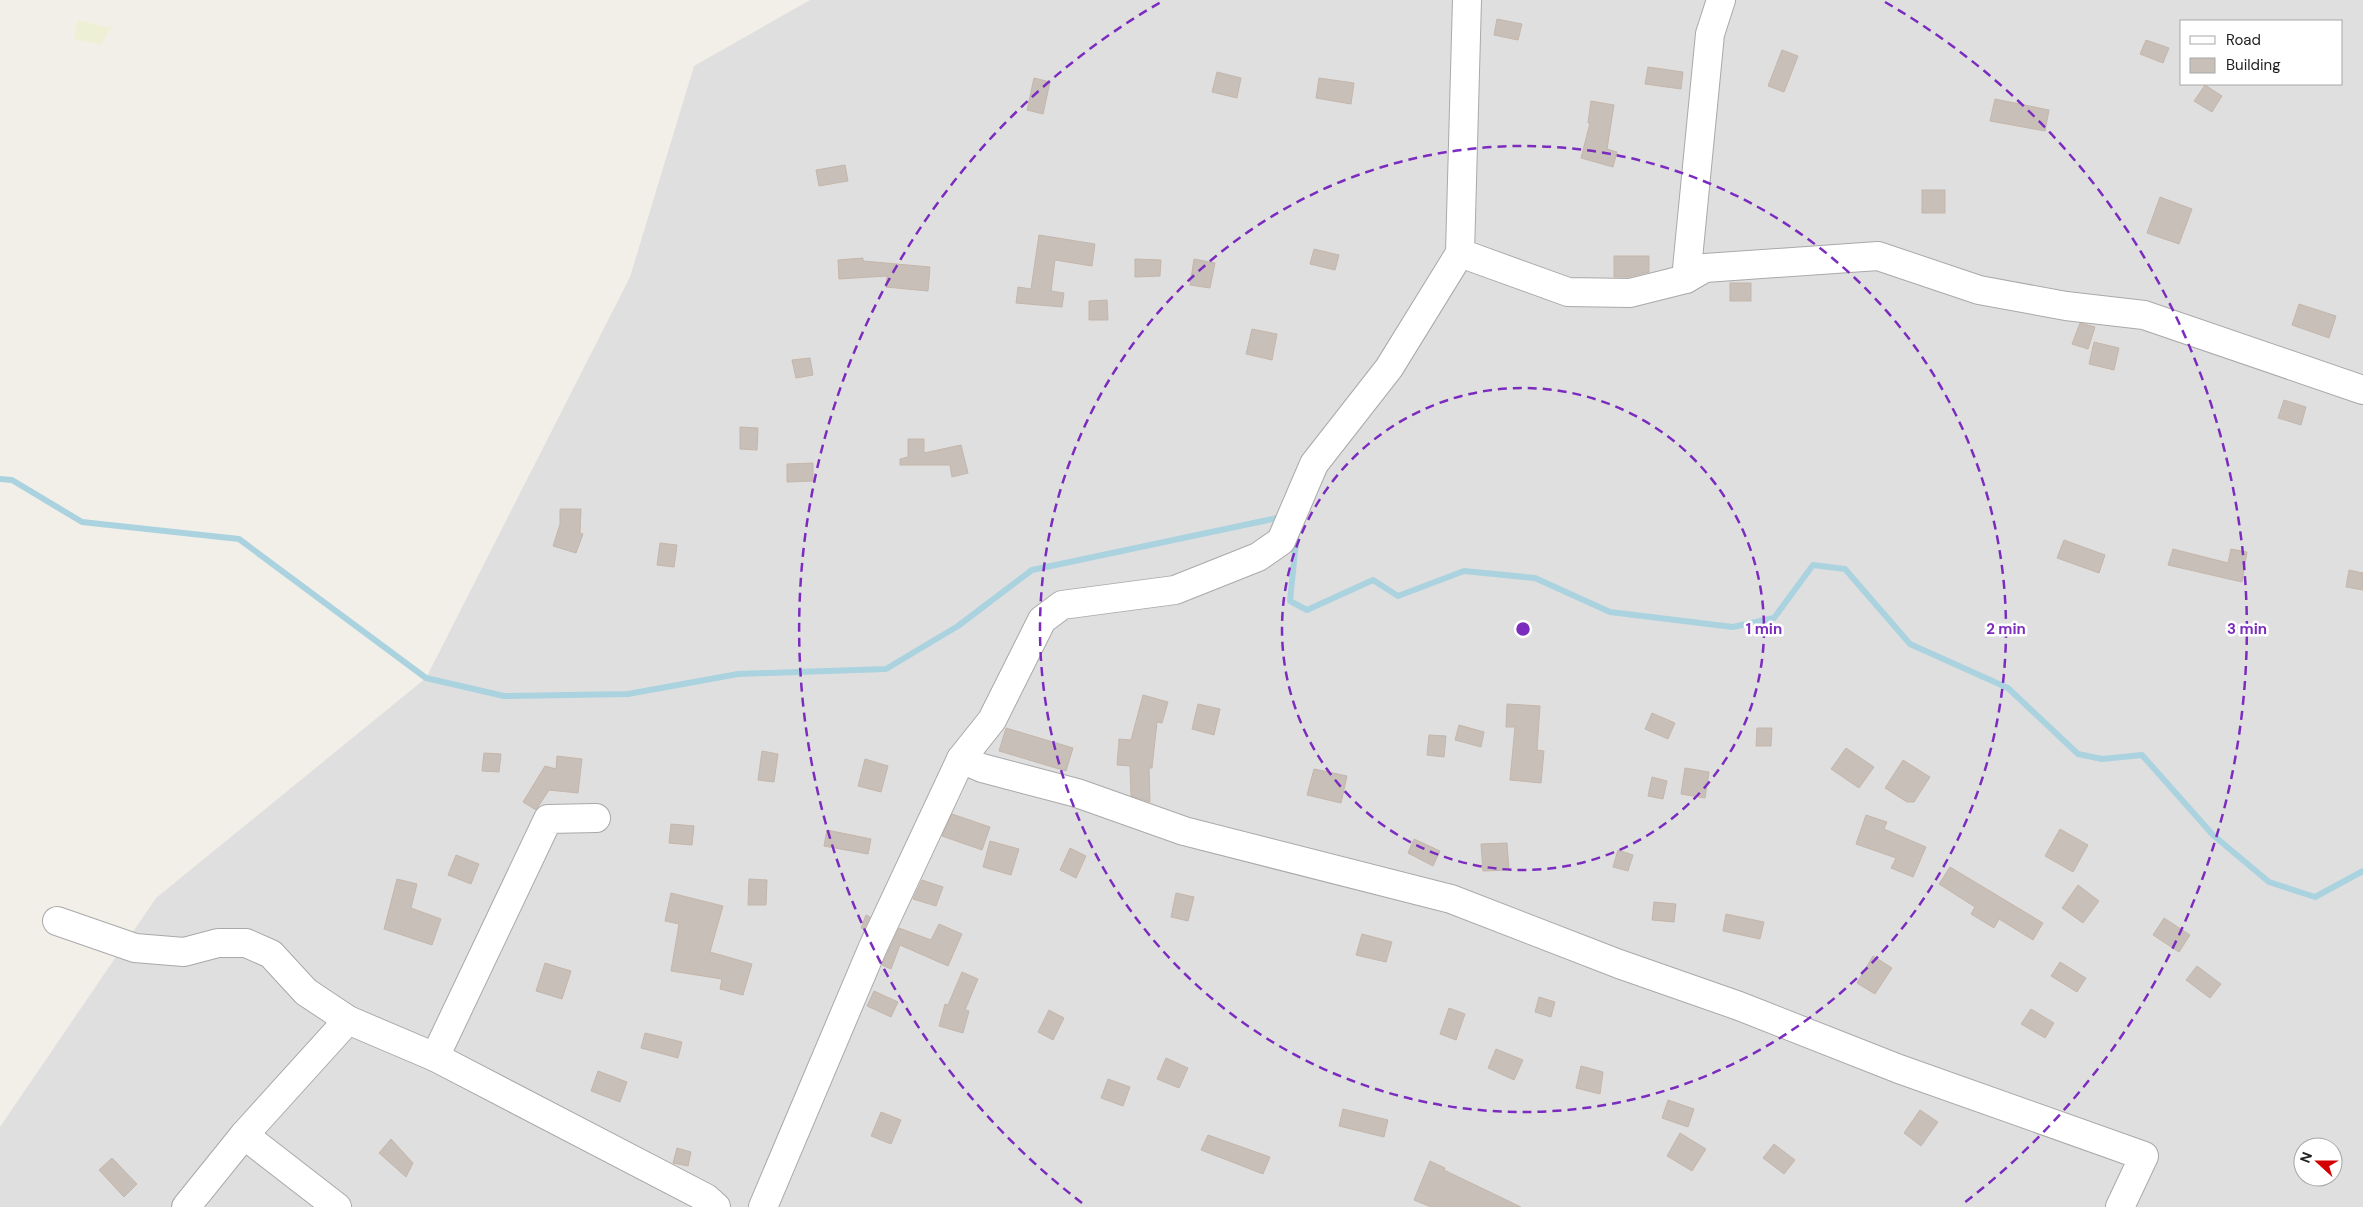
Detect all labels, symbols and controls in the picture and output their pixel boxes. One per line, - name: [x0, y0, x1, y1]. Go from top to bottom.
- legend: [2180, 20, 2343, 85]
- text: Road: [2226, 30, 2261, 50]
- text: Building: [2226, 55, 2281, 75]
- text: 1 min: [1746, 619, 1782, 639]
- text: 2 min: [1986, 619, 2026, 639]
- text: 3 min: [2227, 619, 2267, 639]
- centre of rings: [1514, 620, 1532, 638]
- north arrow: [2293, 1137, 2343, 1187]
- text: N: [2296, 1149, 2316, 1165]

